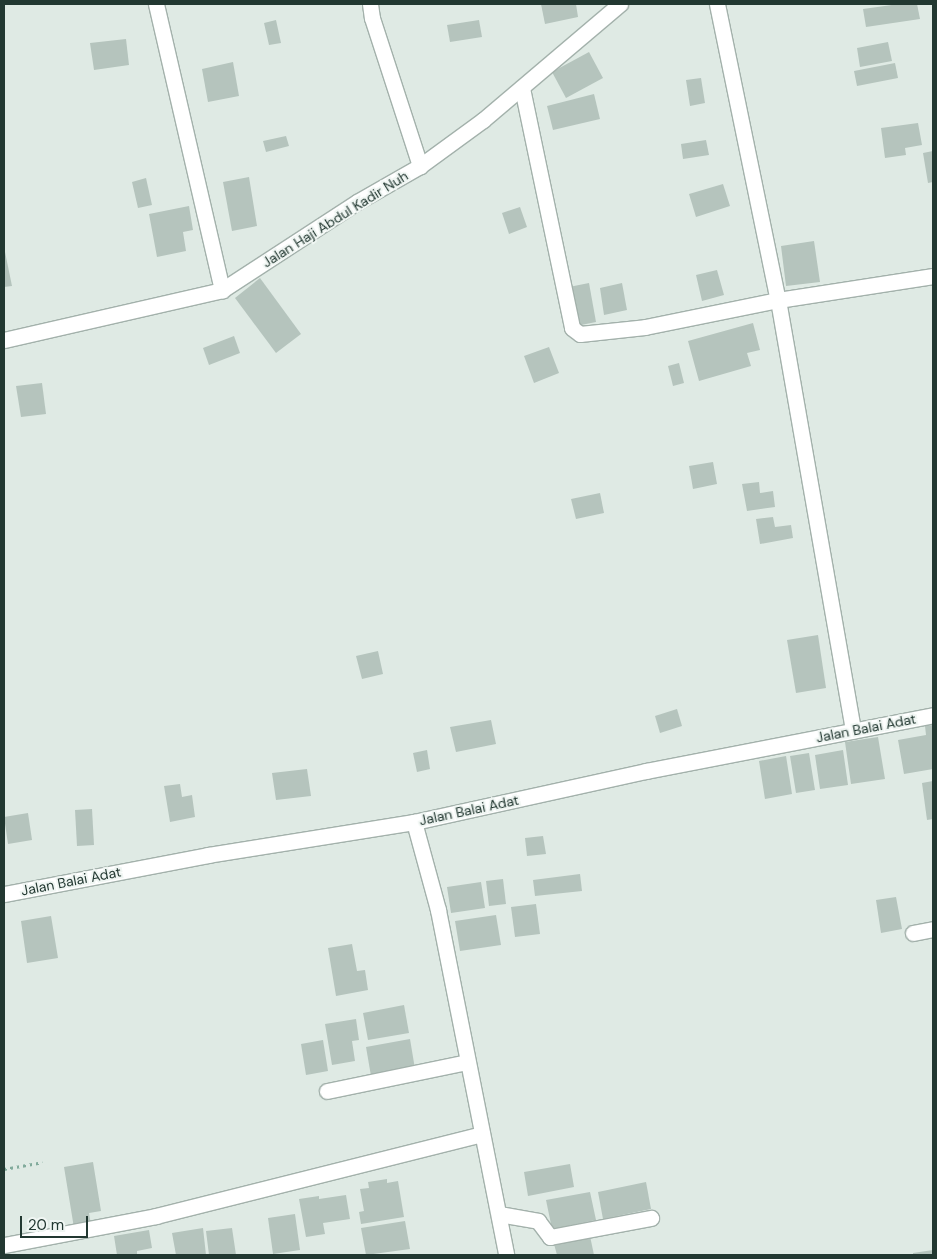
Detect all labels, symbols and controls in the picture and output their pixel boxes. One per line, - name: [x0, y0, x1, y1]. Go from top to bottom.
- street label: Jalan Haji Abdul Kadir Nuh: [259, 167, 411, 271]
- street label: Jalan Balai Adat: [815, 710, 917, 746]
- street label: Jalan Balai Adat: [418, 791, 520, 829]
- street label: Jalan Balai Adat: [20, 863, 122, 899]
- scale bar: [22, 1206, 90, 1238]
- text: 20 m: [28, 1215, 64, 1235]

